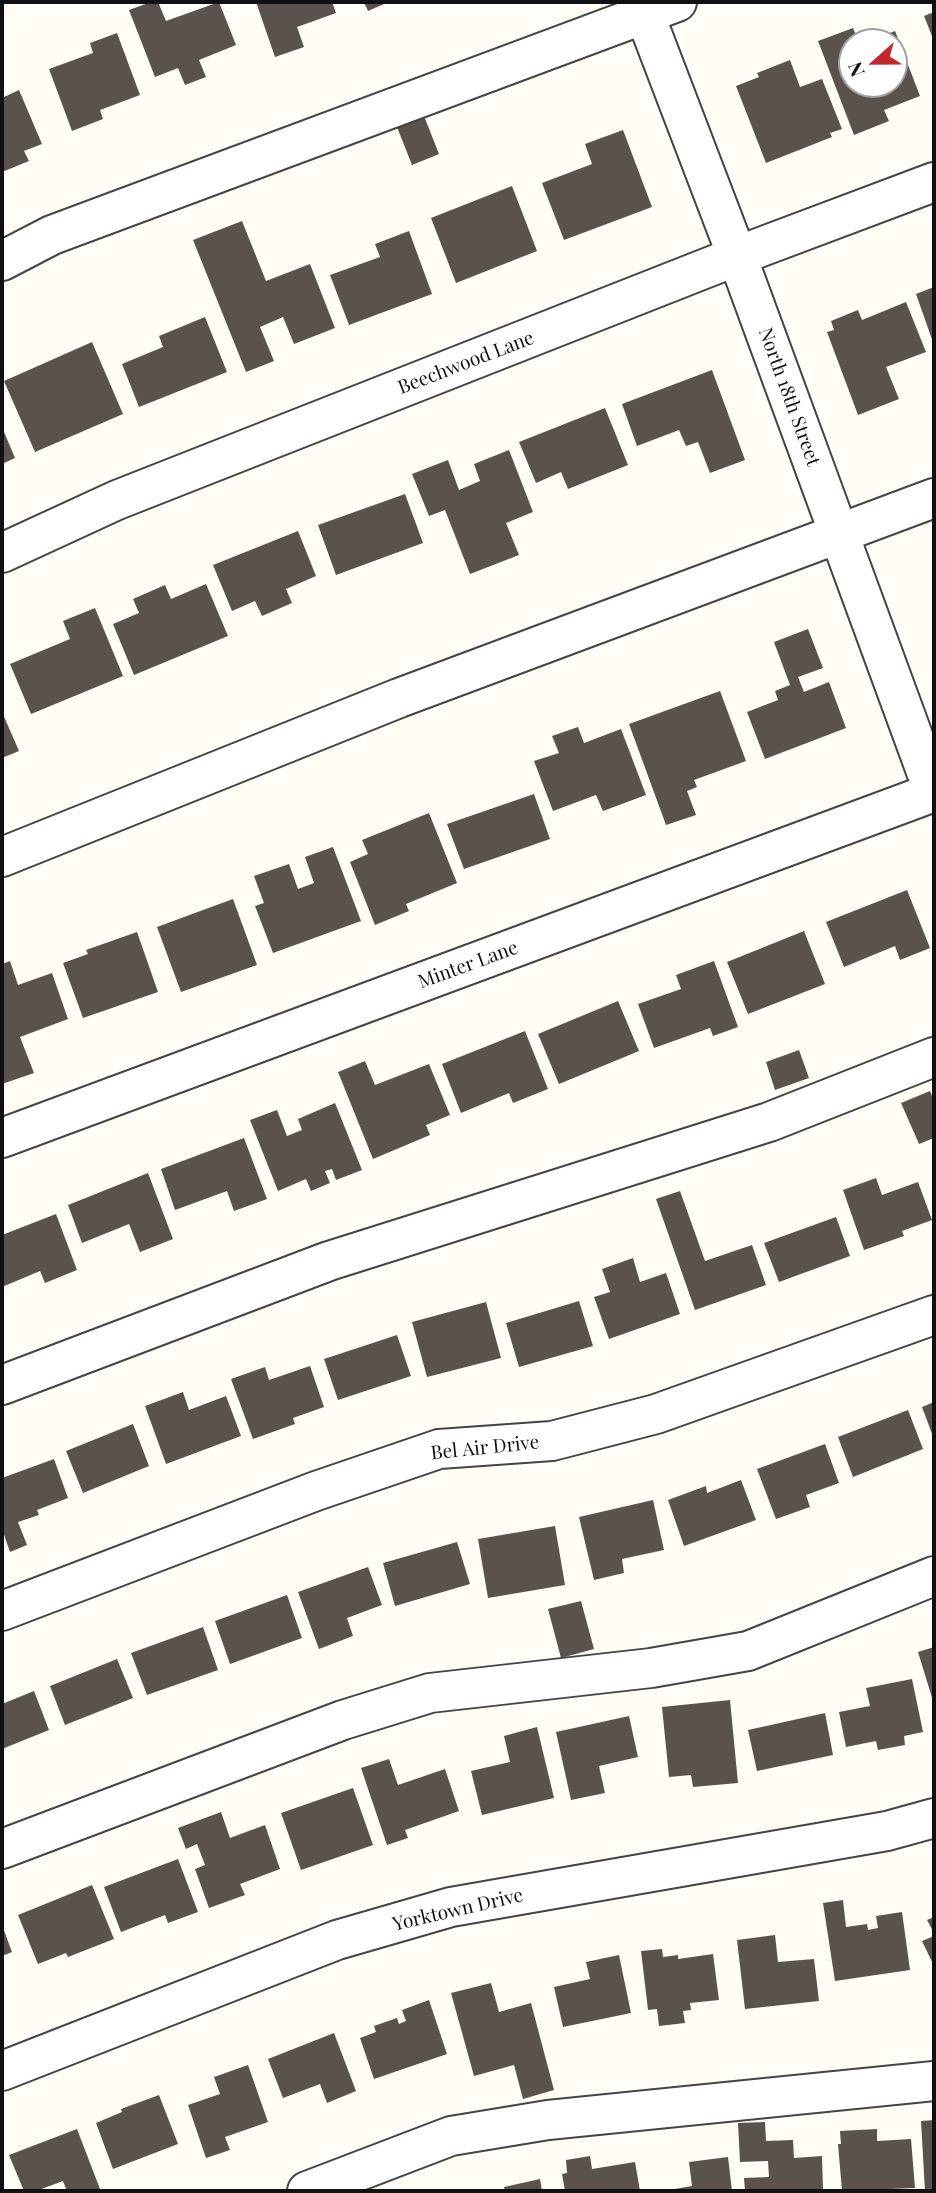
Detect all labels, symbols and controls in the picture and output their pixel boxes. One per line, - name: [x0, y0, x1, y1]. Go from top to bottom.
- north arrow: [838, 28, 908, 98]
- text: N: [841, 59, 870, 81]
- street label: North 18th Street: [753, 325, 825, 469]
- street label: Beechwood Lane: [395, 327, 537, 399]
- street label: Minter Lane: [415, 936, 521, 994]
- street label: Bel Air Drive: [430, 1431, 540, 1465]
- street label: Yorktown Drive: [391, 1884, 525, 1936]

